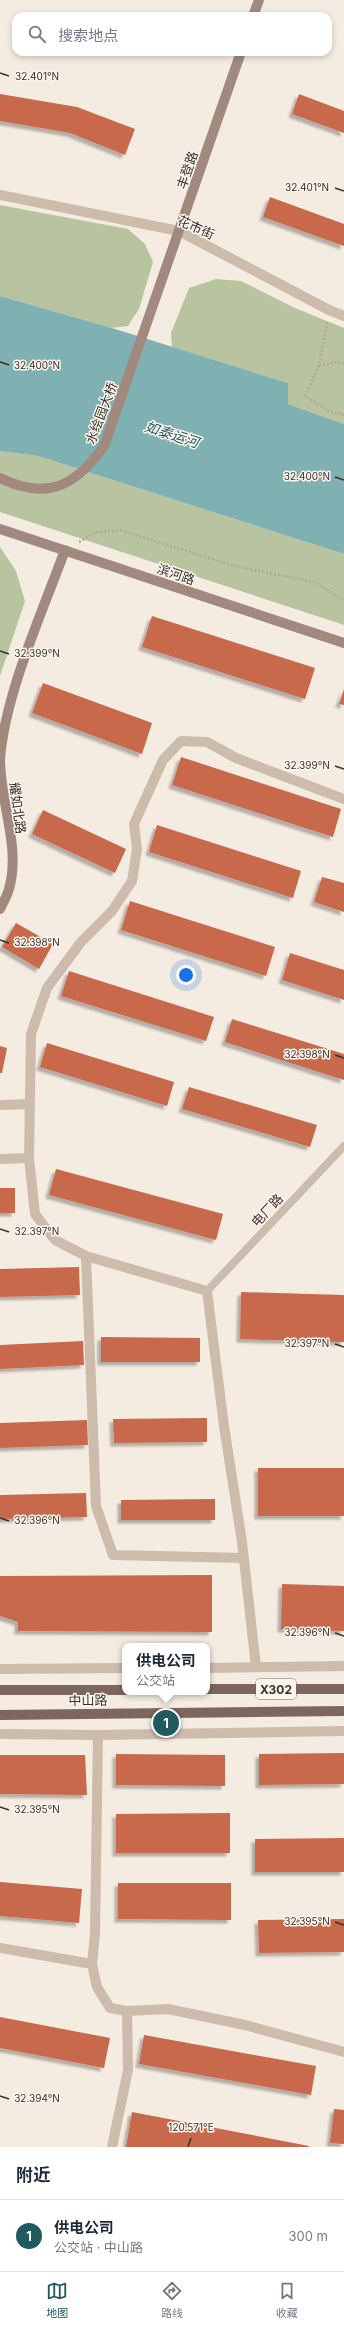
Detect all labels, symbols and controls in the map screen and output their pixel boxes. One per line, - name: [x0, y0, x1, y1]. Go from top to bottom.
- search box: [12, 12, 332, 56]
- icon: search: [26, 23, 48, 45]
- text: 搜索地点: [58, 26, 118, 45]
- text: 32.401°N: [15, 70, 59, 82]
- street label: 丰登路: [173, 149, 201, 191]
- text: 32.401°N: [285, 181, 329, 193]
- street label: 花市街: [175, 212, 217, 242]
- text: 32.400°N: [14, 359, 60, 371]
- street label: 水绘园大桥: [82, 380, 120, 446]
- water label: 如泰运河: [143, 417, 204, 452]
- text: 32.400°N: [284, 470, 330, 482]
- street label: 滨河路: [155, 560, 197, 588]
- text: 32.399°N: [14, 647, 60, 659]
- text: 32.399°N: [284, 759, 330, 771]
- street label: 耀如北路: [6, 781, 30, 835]
- text: 32.398°N: [14, 936, 60, 948]
- your location: [176, 965, 196, 985]
- text: 32.398°N: [284, 1048, 330, 1060]
- street label: 电厂路: [248, 1190, 286, 1230]
- text: 32.397°N: [15, 1225, 59, 1237]
- text: 32.397°N: [285, 1337, 329, 1349]
- text: 32.396°N: [14, 1514, 60, 1526]
- text: 32.396°N: [284, 1626, 330, 1638]
- popup: [122, 1643, 210, 1695]
- text: 供电公司: [136, 1651, 196, 1670]
- text: 公交站: [136, 1672, 175, 1688]
- road number: X302: [256, 1679, 296, 1699]
- street label: 中山路: [68, 1692, 108, 1708]
- pin: 1: [153, 1708, 179, 1738]
- text: 32.395°N: [14, 1803, 60, 1815]
- text: 32.395°N: [284, 1915, 330, 1927]
- text: 32.394°N: [14, 2092, 60, 2104]
- text: 120.571°E: [168, 2121, 214, 2133]
- text: 附近: [16, 2165, 50, 2185]
- text: 供电公司: [54, 2218, 114, 2237]
- text: 1: [26, 2228, 32, 2244]
- text: 300 m: [289, 2228, 328, 2244]
- text: 公交站 · 中山路: [54, 2239, 143, 2255]
- tab: 地图: [46, 2280, 68, 2320]
- tab: 路线: [161, 2280, 183, 2320]
- tab: 收藏: [276, 2280, 298, 2320]

